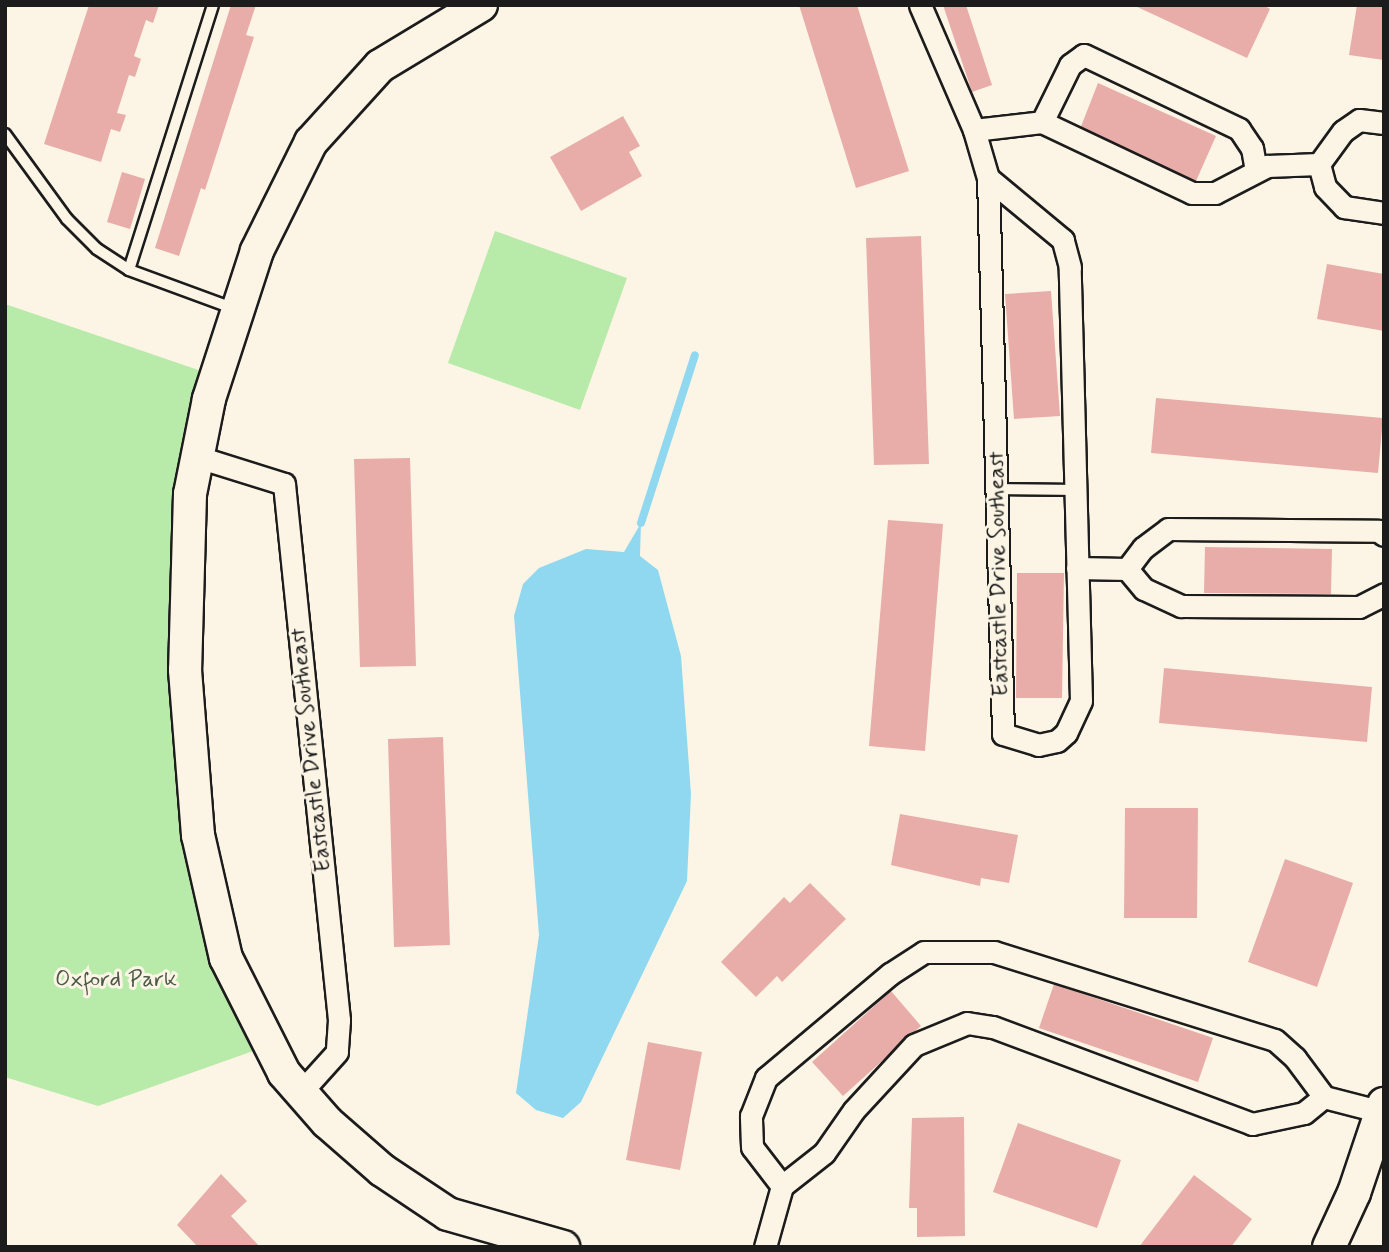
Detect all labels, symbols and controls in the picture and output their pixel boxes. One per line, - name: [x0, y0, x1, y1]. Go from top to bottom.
- street label: Eastcastle Drive Southeast: [983, 451, 1015, 697]
- street label: Eastcastle Drive Southeast: [284, 627, 338, 873]
- park label: Oxford Park: [57, 966, 175, 994]

